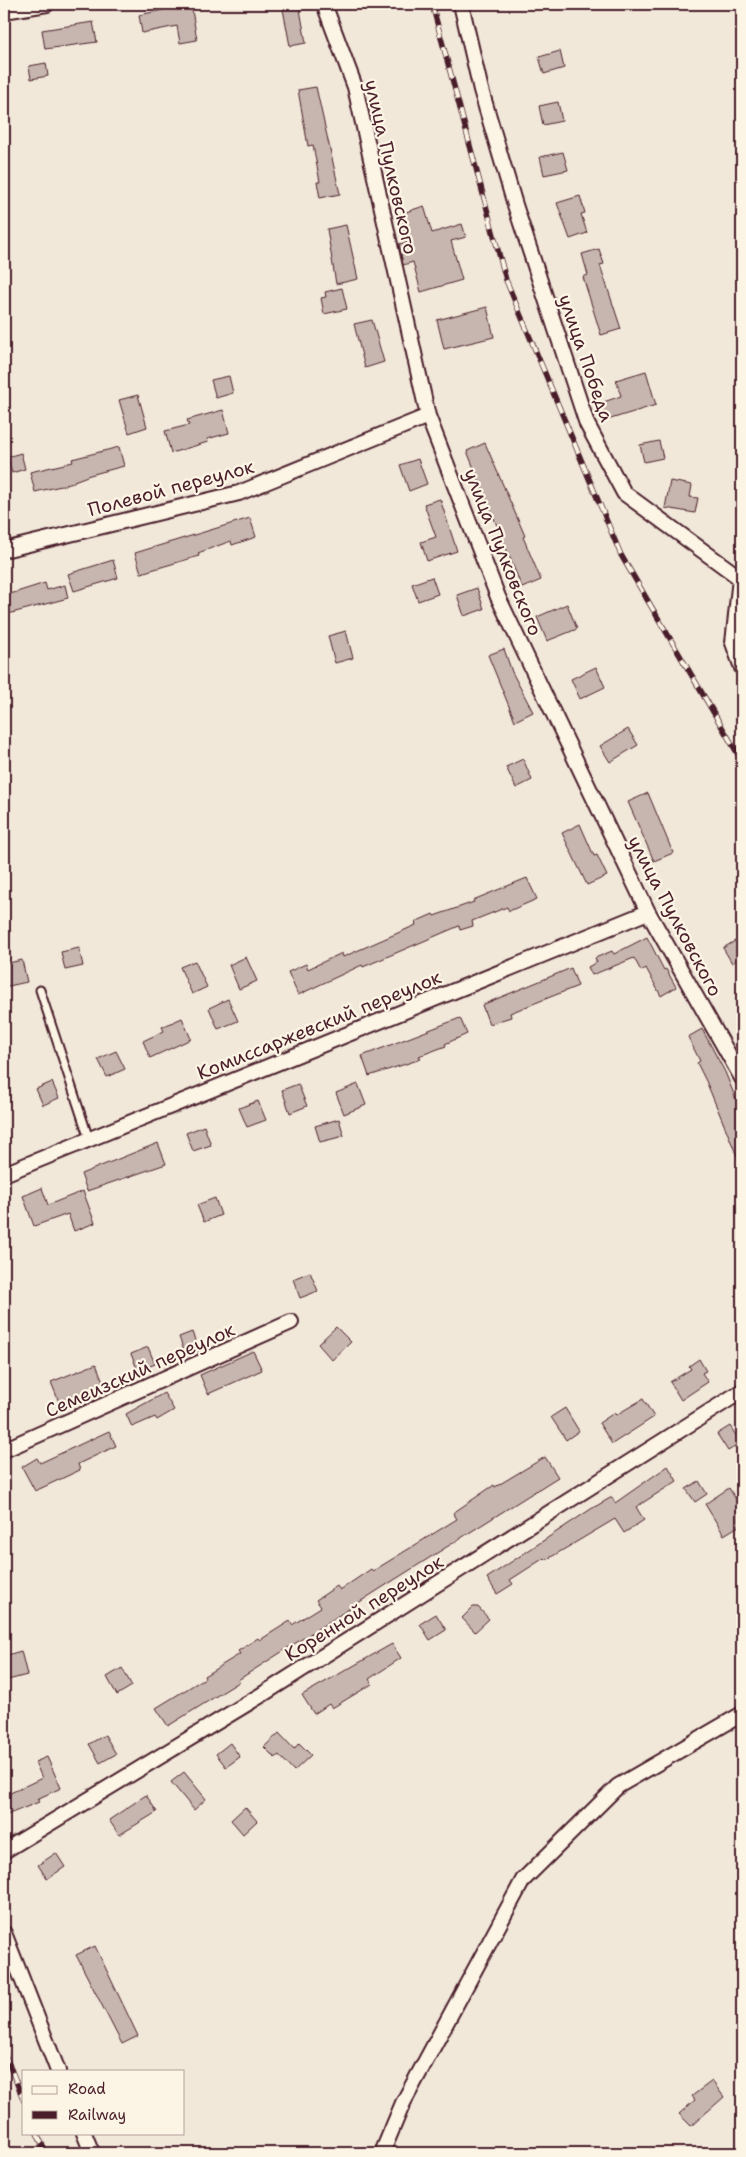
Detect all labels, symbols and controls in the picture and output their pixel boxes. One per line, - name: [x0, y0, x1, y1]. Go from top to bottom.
- street label: улица Пулковского: [359, 77, 423, 257]
- street label: улица Победа: [552, 291, 620, 425]
- street label: Полевой переулок: [85, 454, 257, 522]
- street label: улица Пулковского: [458, 465, 548, 639]
- street label: улица Пулковского: [622, 831, 728, 1001]
- street label: Комиссаржевский переулок: [193, 964, 445, 1086]
- street label: Семеизский переулок: [41, 1317, 239, 1423]
- street label: Коренной переулок: [280, 1549, 448, 1667]
- legend: [22, 2070, 185, 2134]
- text: Road: [68, 2079, 106, 2099]
- text: Railway: [68, 2105, 126, 2125]

